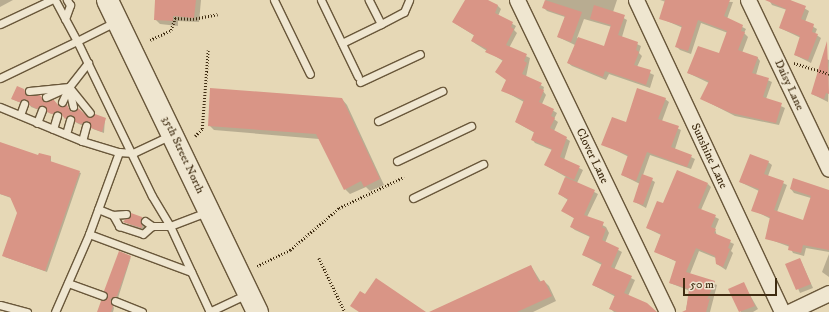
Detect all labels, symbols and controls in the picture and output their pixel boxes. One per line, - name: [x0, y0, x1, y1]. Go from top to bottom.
- street label: Daisy Lane: [771, 57, 807, 113]
- street label: 35th Street North: [159, 114, 207, 196]
- street label: Sunshine Lane: [688, 121, 730, 191]
- street label: Clover Lane: [572, 126, 612, 186]
- scale bar: [685, 270, 779, 296]
- text: 50 m: [690, 277, 714, 292]

